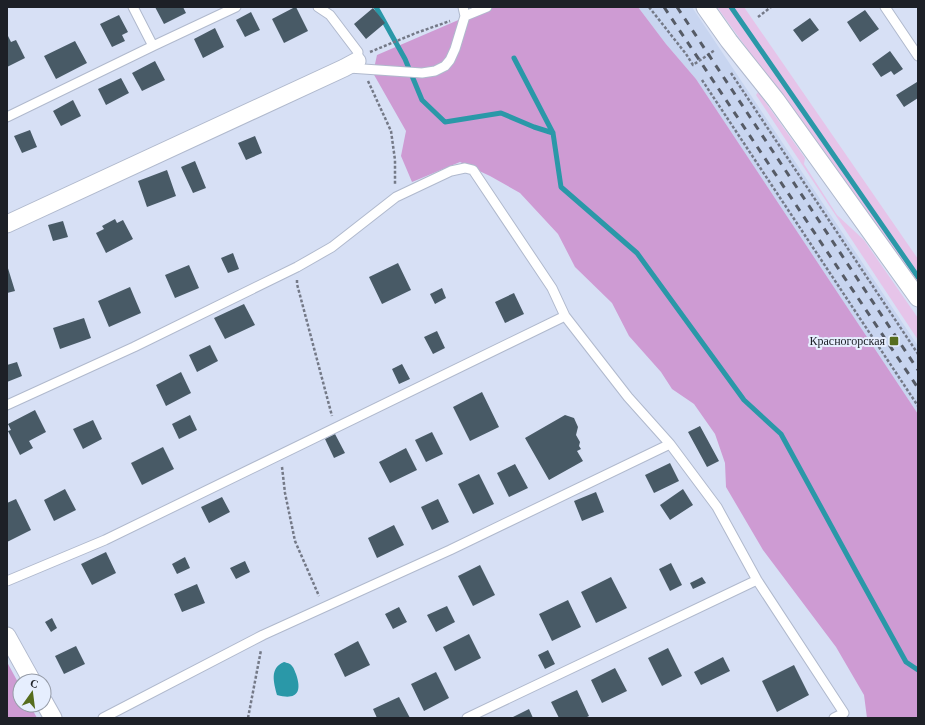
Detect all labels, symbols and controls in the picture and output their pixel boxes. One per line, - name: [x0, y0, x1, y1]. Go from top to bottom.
- place label: Красногорская: [809, 333, 885, 348]
- marker: Красногорская: [888, 335, 900, 347]
- north arrow: [12, 673, 52, 713]
- text: С: [29, 676, 40, 691]

